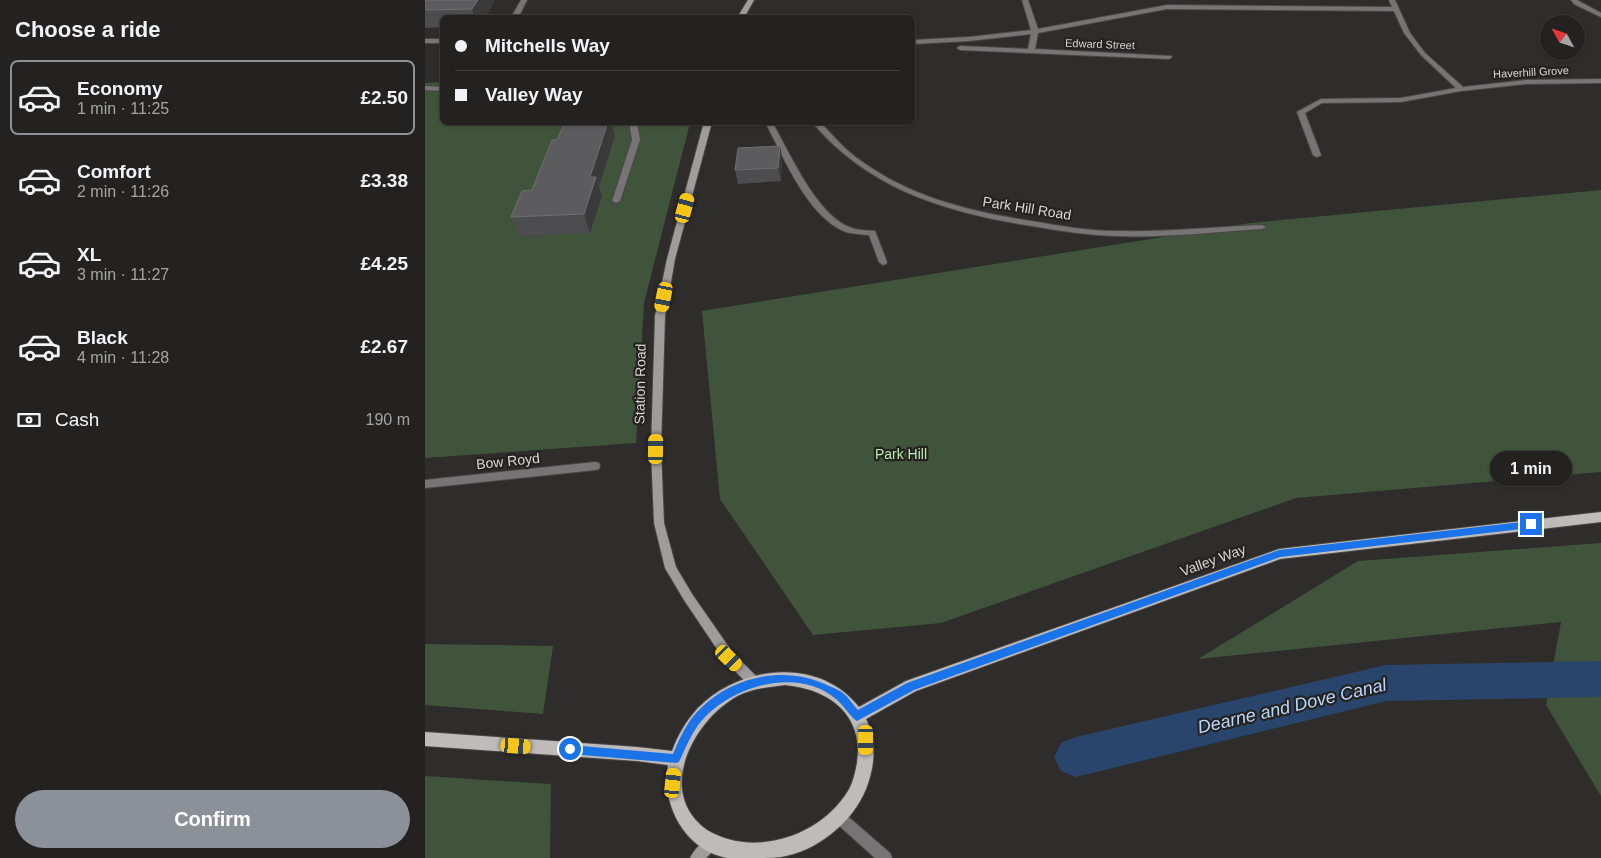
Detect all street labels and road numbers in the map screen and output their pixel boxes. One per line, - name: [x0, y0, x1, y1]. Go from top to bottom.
- street label: Edward Street: [1065, 37, 1135, 51]
- street label: Haverhill Grove: [1493, 64, 1569, 80]
- street label: Park Hill Road: [982, 193, 1072, 223]
- street label: Station Road: [631, 343, 649, 425]
- street label: Bow Royd: [475, 450, 541, 472]
- street label: Valley Way: [1178, 541, 1248, 579]

